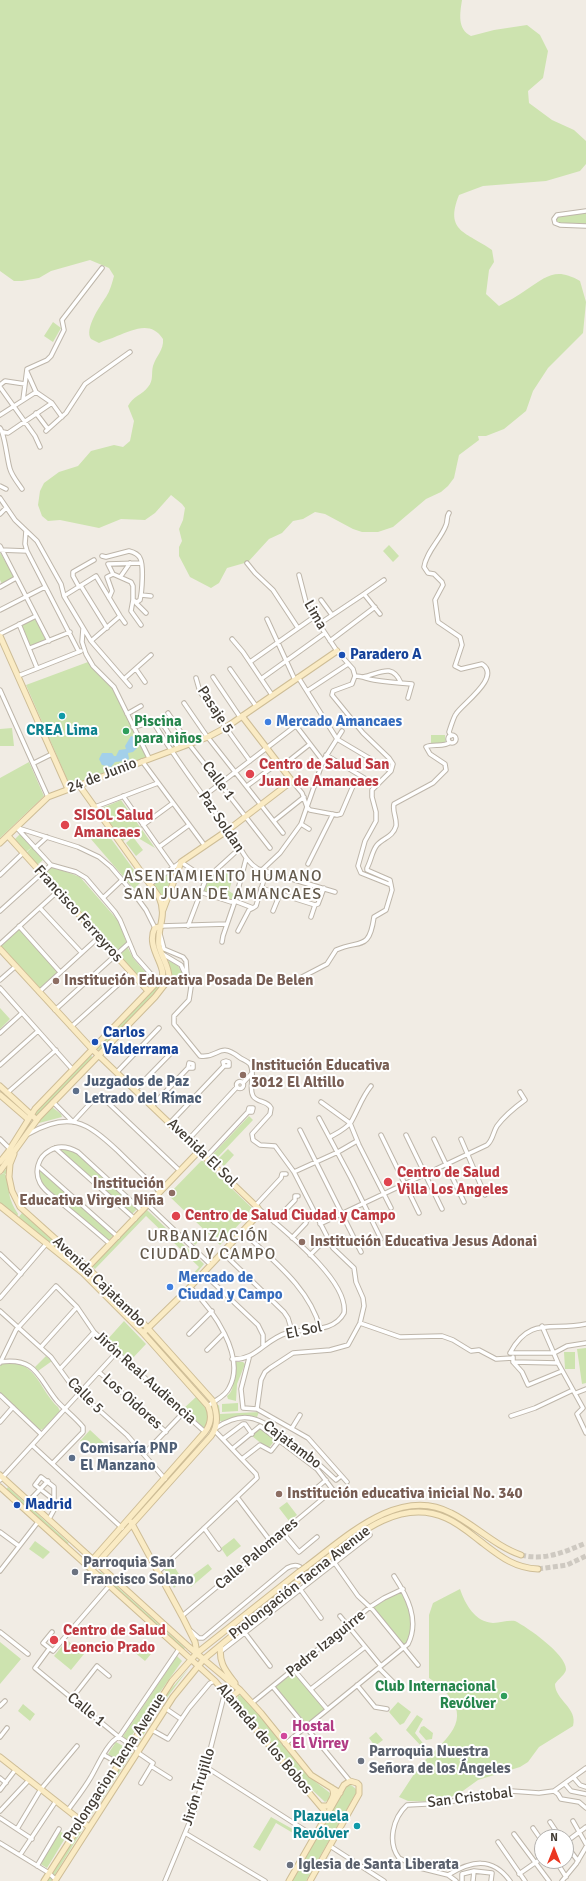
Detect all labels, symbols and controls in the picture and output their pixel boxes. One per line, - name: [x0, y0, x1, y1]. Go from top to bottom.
- street label: Lima: [299, 597, 331, 633]
- place label: Paradero A: [350, 646, 422, 664]
- marker: Paradero A: [337, 650, 347, 660]
- street label: Pasaje 5: [193, 683, 237, 737]
- marker: CREA Lima: [57, 711, 67, 721]
- place label: Piscina para niños: [134, 713, 202, 748]
- place label: Mercado Amancaes: [276, 713, 402, 731]
- marker: Mercado Amancaes: [263, 717, 273, 727]
- place label: CREA Lima: [26, 722, 98, 740]
- marker: Piscina para niños: [121, 726, 131, 736]
- street label: 24 de Junio: [65, 754, 139, 798]
- place label: Centro de Salud San Juan de Amancaes: [259, 756, 389, 791]
- street label: Calle 1: [198, 758, 238, 804]
- marker: Centro de Salud San Juan de Amancaes: [244, 768, 256, 780]
- street label: Paz Soldan: [194, 788, 248, 856]
- place label: SISOL Salud Amancaes: [74, 807, 153, 842]
- marker: SISOL Salud Amancaes: [59, 819, 71, 831]
- street label: Francisco Ferreyros: [30, 862, 126, 966]
- district label: ASENTAMIENTO HUMANO SAN JUAN DE AMANCAES: [124, 867, 322, 905]
- place label: Institución Educativa Posada De Belen: [64, 972, 313, 990]
- marker: Institución Educativa Posada De Belen: [51, 976, 61, 986]
- place label: Carlos Valderrama: [103, 1024, 179, 1059]
- marker: Carlos Valderrama: [90, 1037, 100, 1047]
- place label: Institución Educativa 3012 El Altillo: [251, 1057, 390, 1092]
- marker: Institución Educativa 3012 El Altillo: [238, 1070, 248, 1080]
- place label: Juzgados de Paz Letrado del Rímac: [84, 1073, 202, 1108]
- marker: Juzgados de Paz Letrado del Rímac: [71, 1086, 81, 1096]
- street label: Avenida El Sol: [163, 1115, 241, 1191]
- place label: Centro de Salud Villa Los Angeles: [397, 1164, 508, 1199]
- place label: Institución Educativa Virgen Niña: [19, 1175, 164, 1210]
- marker: Centro de Salud Villa Los Angeles: [382, 1176, 394, 1188]
- marker: Institución Educativa Virgen Niña: [167, 1188, 177, 1198]
- place label: Centro de Salud Ciudad y Campo: [185, 1207, 396, 1225]
- marker: Centro de Salud Ciudad y Campo: [170, 1210, 182, 1222]
- district label: URBANIZACIÓN CIUDAD Y CAMPO: [140, 1227, 276, 1265]
- street label: Avenida Cajatambo: [49, 1233, 149, 1331]
- place label: Institución Educativa Jesus Adonai: [310, 1233, 537, 1251]
- marker: Institución Educativa Jesus Adonai: [297, 1237, 307, 1247]
- place label: Mercado de Ciudad y Campo: [178, 1269, 283, 1304]
- marker: Mercado de Ciudad y Campo: [165, 1282, 175, 1292]
- street label: El Sol: [284, 1318, 324, 1344]
- street label: Jirón Real Audiencia: [90, 1328, 200, 1428]
- street label: Los Oidores: [98, 1371, 166, 1433]
- street label: Calle 5: [63, 1374, 107, 1418]
- street label: Cajatambo: [259, 1417, 325, 1473]
- place label: Comisaría PNP El Manzano: [80, 1440, 178, 1475]
- marker: Comisaría PNP El Manzano: [67, 1453, 77, 1463]
- place label: Institución educativa inicial No. 340: [287, 1485, 523, 1503]
- marker: Institución educativa inicial No. 340: [274, 1489, 284, 1499]
- place label: Madrid: [25, 1496, 72, 1514]
- marker: Madrid: [12, 1500, 22, 1510]
- street label: Calle Palomares: [212, 1514, 302, 1594]
- street label: Prolongación Tacna Avenue: [226, 1522, 374, 1644]
- place label: Parroquia San Francisco Solano: [83, 1554, 194, 1589]
- marker: Parroquia San Francisco Solano: [70, 1567, 80, 1577]
- street label: Padre Izaguirre: [283, 1607, 369, 1681]
- place label: Centro de Salud Leoncio Prado: [63, 1622, 166, 1657]
- marker: Centro de Salud Leoncio Prado: [48, 1634, 60, 1646]
- place label: Club Internacional Revólver: [375, 1678, 496, 1713]
- street label: Alameda de los Bobos: [212, 1680, 316, 1798]
- street label: Calle 1: [63, 1689, 109, 1731]
- street label: Prolongacion Tacna Avenue: [60, 1690, 170, 1846]
- marker: Club Internacional Revólver: [499, 1691, 509, 1701]
- place label: Hostal El Virrey: [292, 1718, 349, 1753]
- marker: Hostal El Virrey: [279, 1731, 289, 1741]
- place label: Parroquia Nuestra Señora de los Ángeles: [369, 1743, 511, 1778]
- street label: Jirón Trujillo: [179, 1746, 219, 1828]
- marker: Parroquia Nuestra Señora de los Ángeles: [356, 1756, 366, 1766]
- street label: San Cristobal: [426, 1784, 514, 1812]
- place label: Plazuela Revólver: [293, 1808, 349, 1843]
- marker: Plazuela Revólver: [352, 1821, 362, 1831]
- north arrow: [534, 1829, 574, 1869]
- text: N: [550, 1831, 558, 1844]
- place label: Iglesia de Santa Liberata: [298, 1856, 459, 1874]
- marker: Iglesia de Santa Liberata: [285, 1860, 295, 1870]

